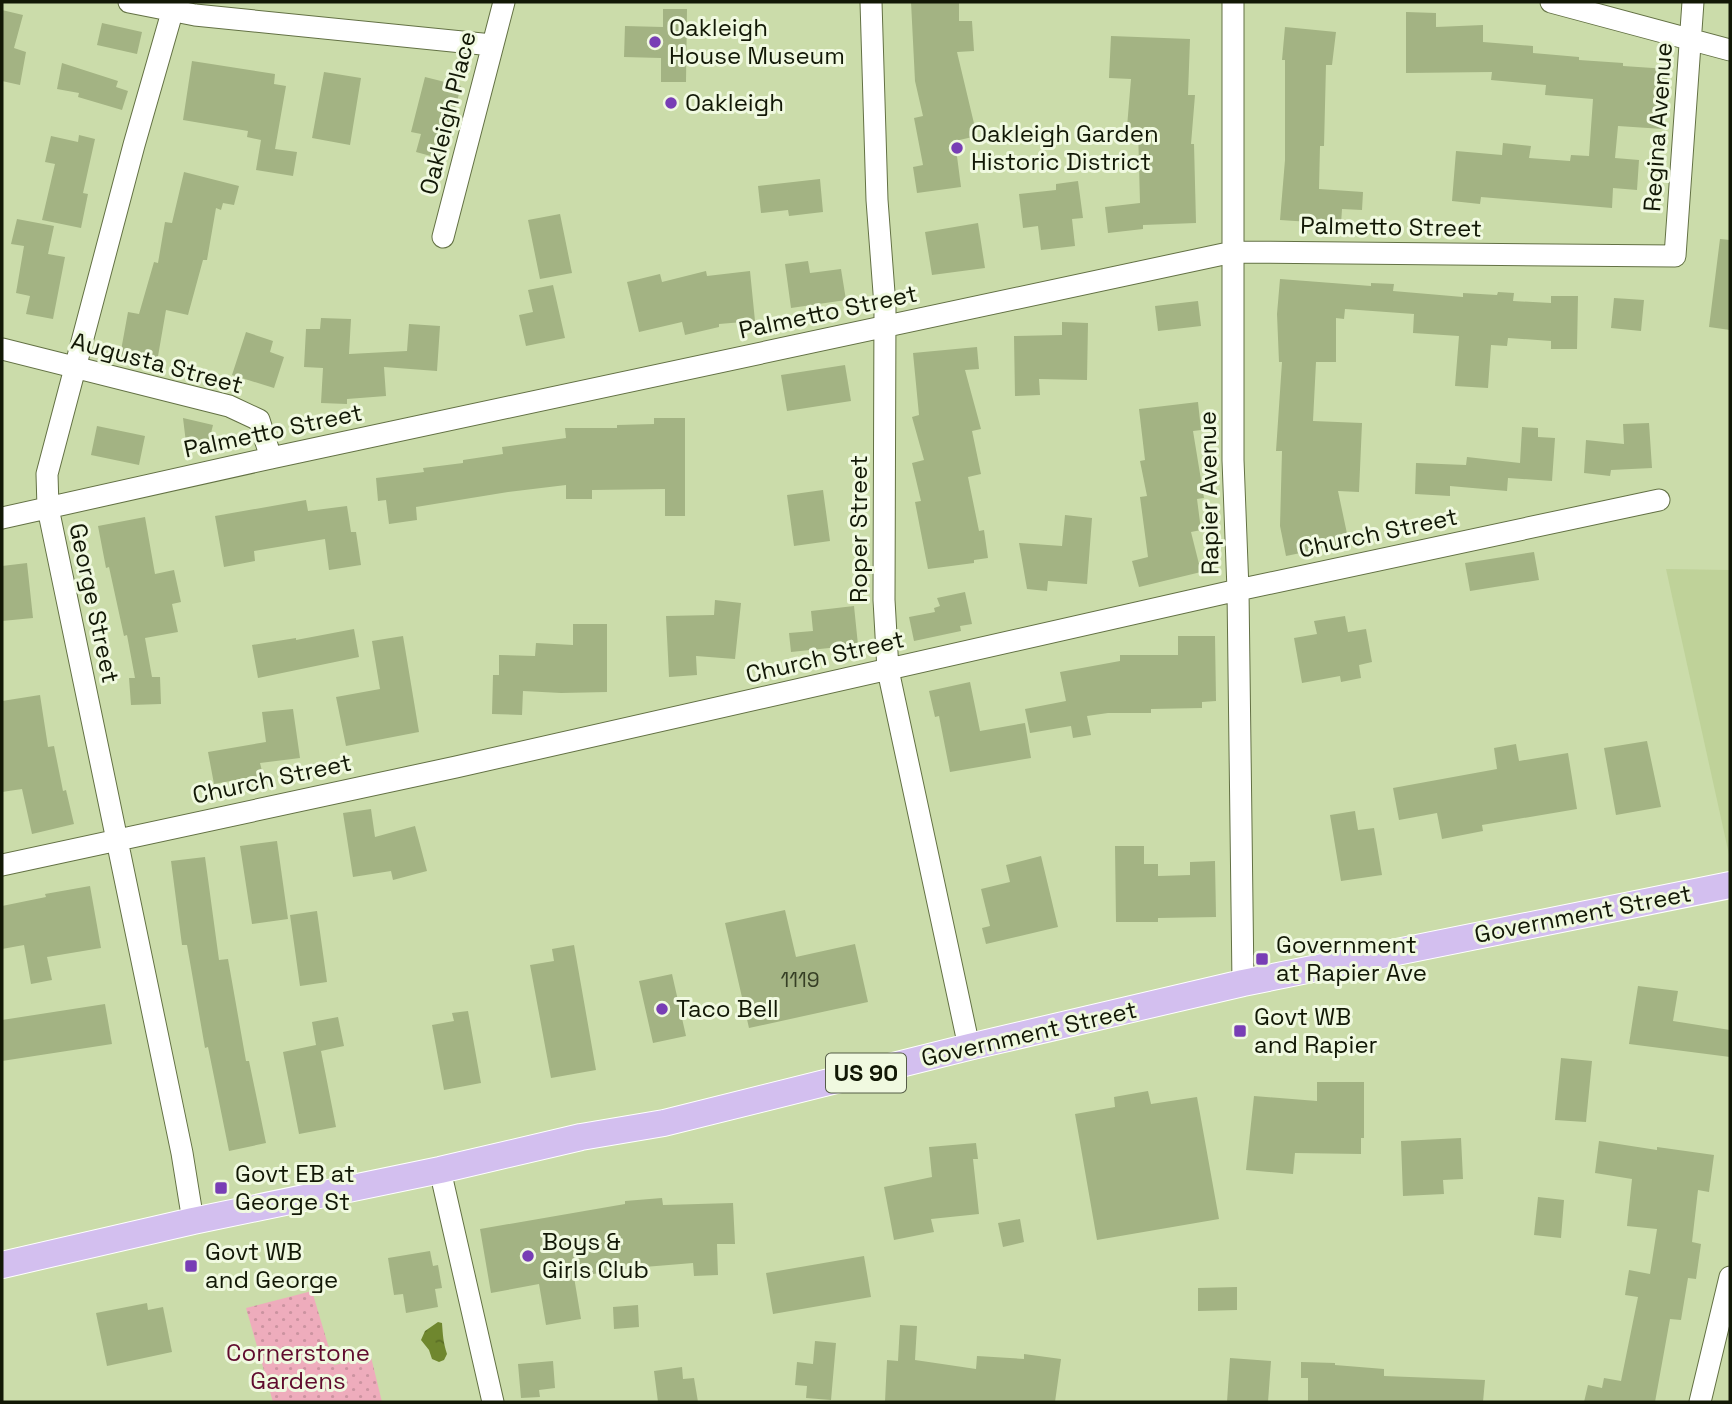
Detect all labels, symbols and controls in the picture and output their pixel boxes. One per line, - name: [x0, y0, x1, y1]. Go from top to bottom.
- place label: Oakleigh House Museum: [669, 12, 845, 71]
- street label: Oakleigh Place: [412, 28, 483, 198]
- marker: Oakleigh House Museum: [647, 34, 663, 50]
- street label: Regina Avenue: [1636, 41, 1679, 213]
- place label: Oakleigh: [685, 87, 784, 118]
- marker: Oakleigh: [663, 95, 679, 111]
- place label: Oakleigh Garden Historic District: [971, 118, 1159, 177]
- marker: Oakleigh Garden Historic District: [949, 140, 965, 156]
- street label: Palmetto Street: [1300, 209, 1482, 244]
- street label: Palmetto Street: [736, 277, 920, 346]
- street label: Augusta Street: [68, 325, 246, 400]
- street label: Palmetto Street: [181, 396, 365, 465]
- street label: Rapier Avenue: [1192, 411, 1225, 575]
- street label: Roper Street: [843, 455, 874, 603]
- street label: Church Street: [1296, 501, 1460, 564]
- street label: George Street: [62, 520, 127, 686]
- street label: Church Street: [743, 623, 907, 690]
- street label: Church Street: [190, 747, 354, 810]
- street label: Government Street: [1472, 877, 1694, 950]
- place label: Government at Rapier Ave: [1276, 929, 1427, 988]
- marker: Government at Rapier Ave: [1254, 951, 1270, 967]
- house number: 1119: [780, 966, 820, 993]
- place label: Taco Bell: [676, 993, 779, 1024]
- street label: Government Street: [918, 994, 1140, 1073]
- marker: Taco Bell: [654, 1001, 670, 1017]
- place label: Govt WB and Rapier: [1254, 1001, 1378, 1060]
- marker: Govt WB and Rapier: [1232, 1023, 1248, 1039]
- road number: US 90: [826, 1054, 906, 1092]
- place label: Govt EB at George St: [235, 1158, 355, 1217]
- marker: Govt EB at George St: [213, 1180, 229, 1196]
- place label: Boys & Girls Club: [542, 1226, 649, 1285]
- place label: Govt WB and George: [205, 1236, 338, 1295]
- marker: Boys & Girls Club: [520, 1248, 536, 1264]
- marker: Govt WB and George: [183, 1258, 199, 1274]
- park label: Cornerstone Gardens: [226, 1337, 370, 1396]

